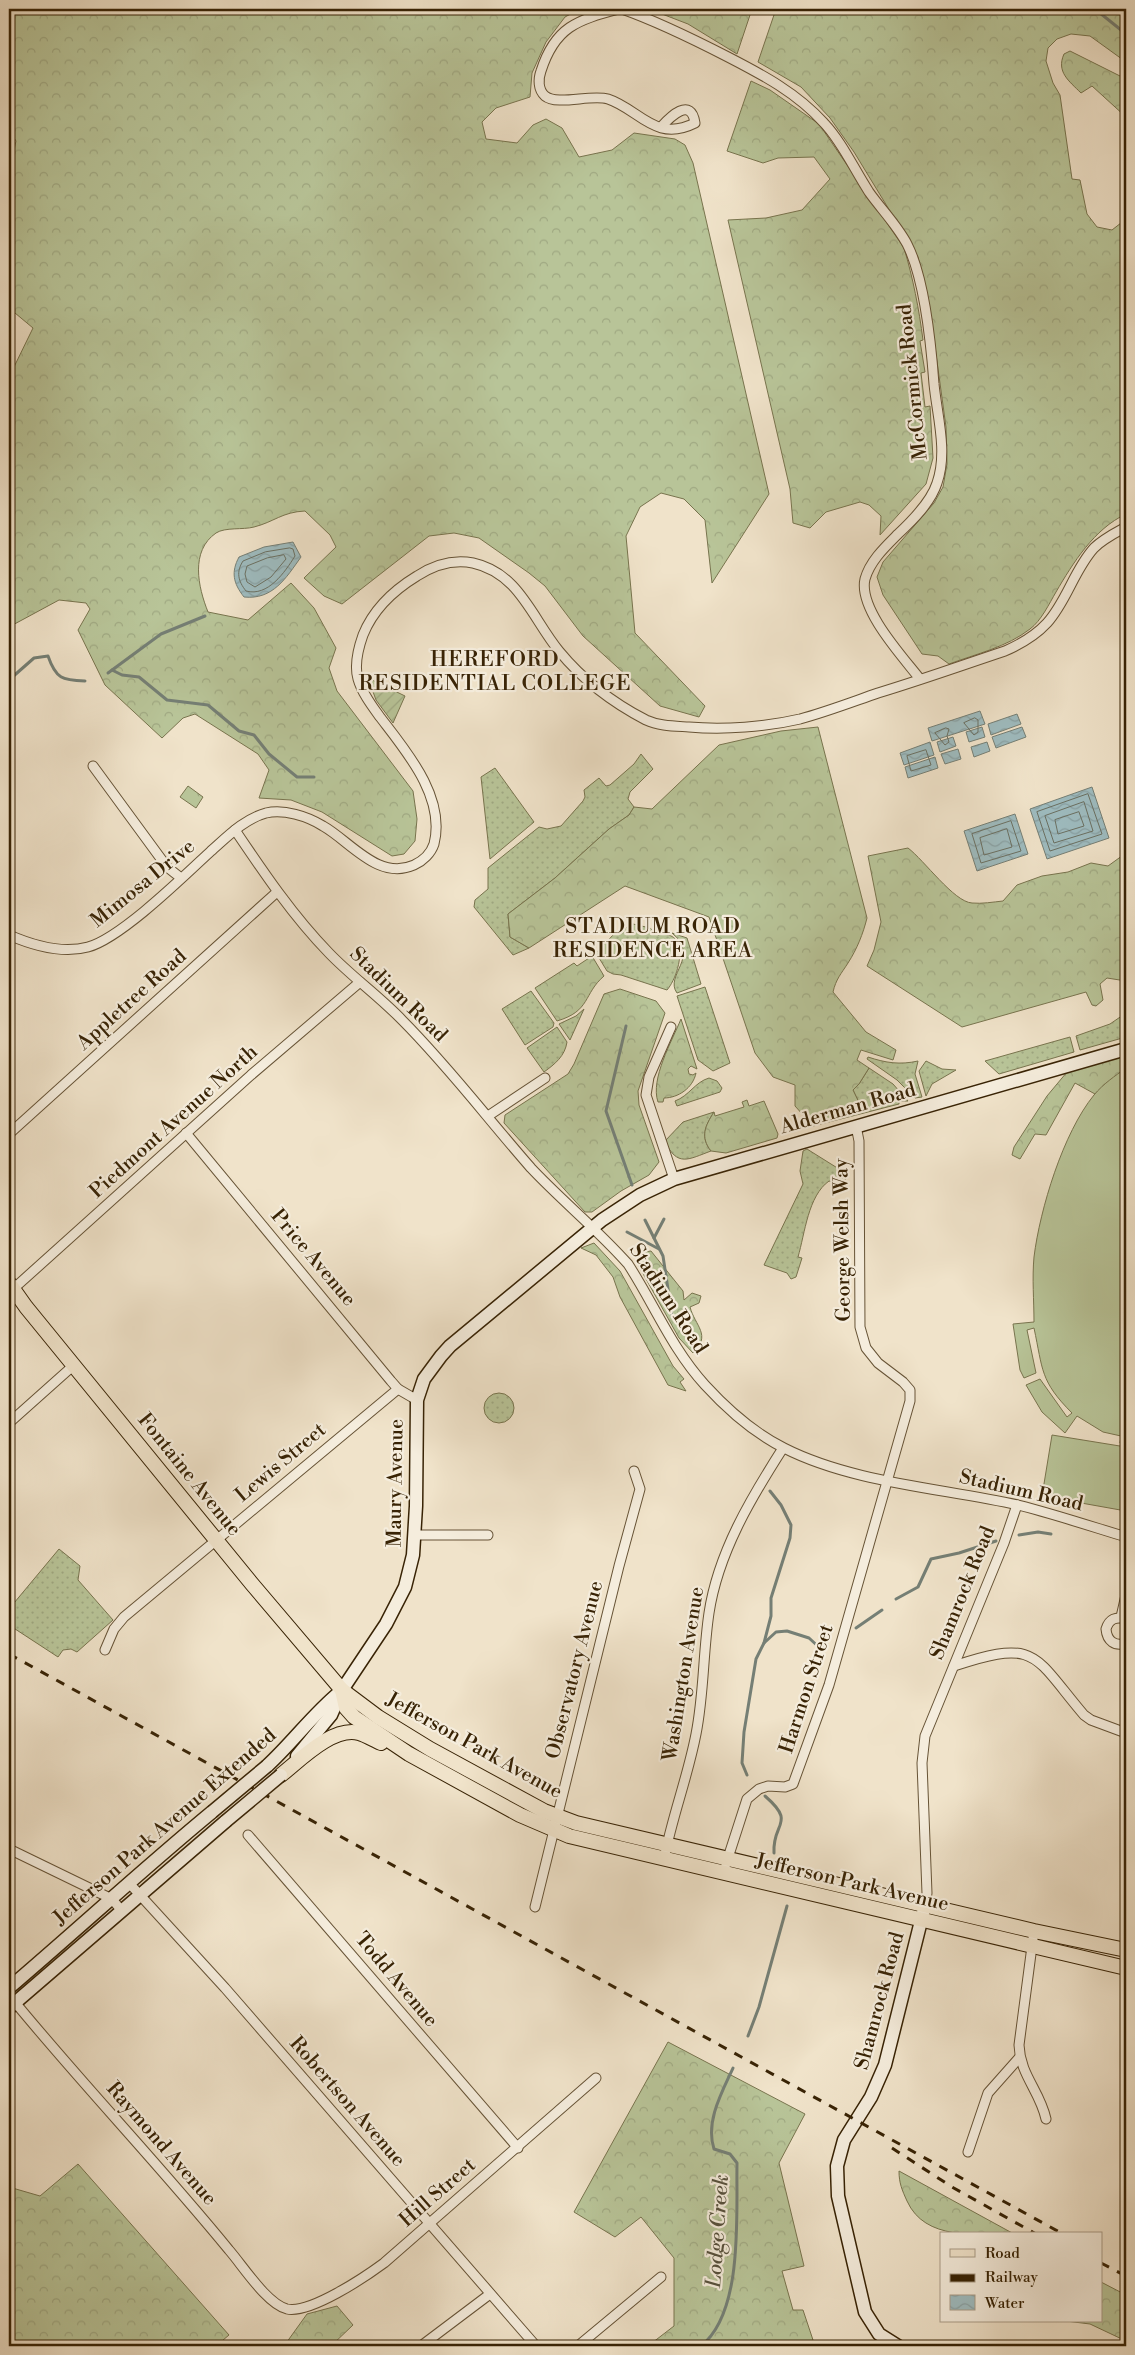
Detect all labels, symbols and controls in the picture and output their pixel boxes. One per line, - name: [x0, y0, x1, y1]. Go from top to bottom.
- street label: McCormick Road: [892, 302, 934, 461]
- district label: HEREFORD RESIDENTIAL COLLEGE: [358, 647, 632, 697]
- street label: Mimosa Drive: [86, 834, 200, 934]
- district label: STADIUM ROAD RESIDENCE AREA: [553, 914, 753, 964]
- street label: Stadium Road: [344, 942, 453, 1048]
- street label: Appletree Road: [71, 944, 193, 1057]
- street label: Piedmont Avenue North: [85, 1040, 263, 1204]
- street label: Alderman Road: [776, 1077, 919, 1141]
- street label: George Welsh Way: [829, 1158, 857, 1322]
- street label: Price Avenue: [265, 1204, 361, 1312]
- street label: Stadium Road: [623, 1239, 713, 1359]
- street label: Fontaine Avenue: [132, 1408, 246, 1542]
- street label: Lewis Street: [230, 1418, 332, 1508]
- street label: Maury Avenue: [382, 1419, 410, 1547]
- street label: Stadium Road: [957, 1465, 1086, 1518]
- street label: Shamrock Road: [925, 1522, 1001, 1663]
- street label: Observatory Avenue: [541, 1578, 609, 1762]
- street label: Washington Avenue: [658, 1585, 710, 1764]
- street label: Harmon Street: [774, 1621, 840, 1757]
- street label: Jefferson Park Avenue: [381, 1687, 566, 1805]
- street label: Jefferson Park Avenue Extended: [48, 1723, 282, 1931]
- street label: Jefferson Park Avenue: [752, 1848, 951, 1917]
- street label: Todd Avenue: [349, 1927, 443, 2033]
- street label: Shamrock Road: [850, 1929, 911, 2073]
- street label: Robertson Avenue: [284, 2032, 410, 2172]
- street label: Raymond Avenue: [100, 2077, 222, 2211]
- street label: Hill Street: [395, 2153, 481, 2233]
- water label: Lodge Creek: [701, 2174, 735, 2289]
- legend: [940, 2232, 1102, 2322]
- text: Road: [985, 2244, 1020, 2263]
- text: Railway: [985, 2268, 1039, 2287]
- text: Water: [984, 2294, 1025, 2313]

